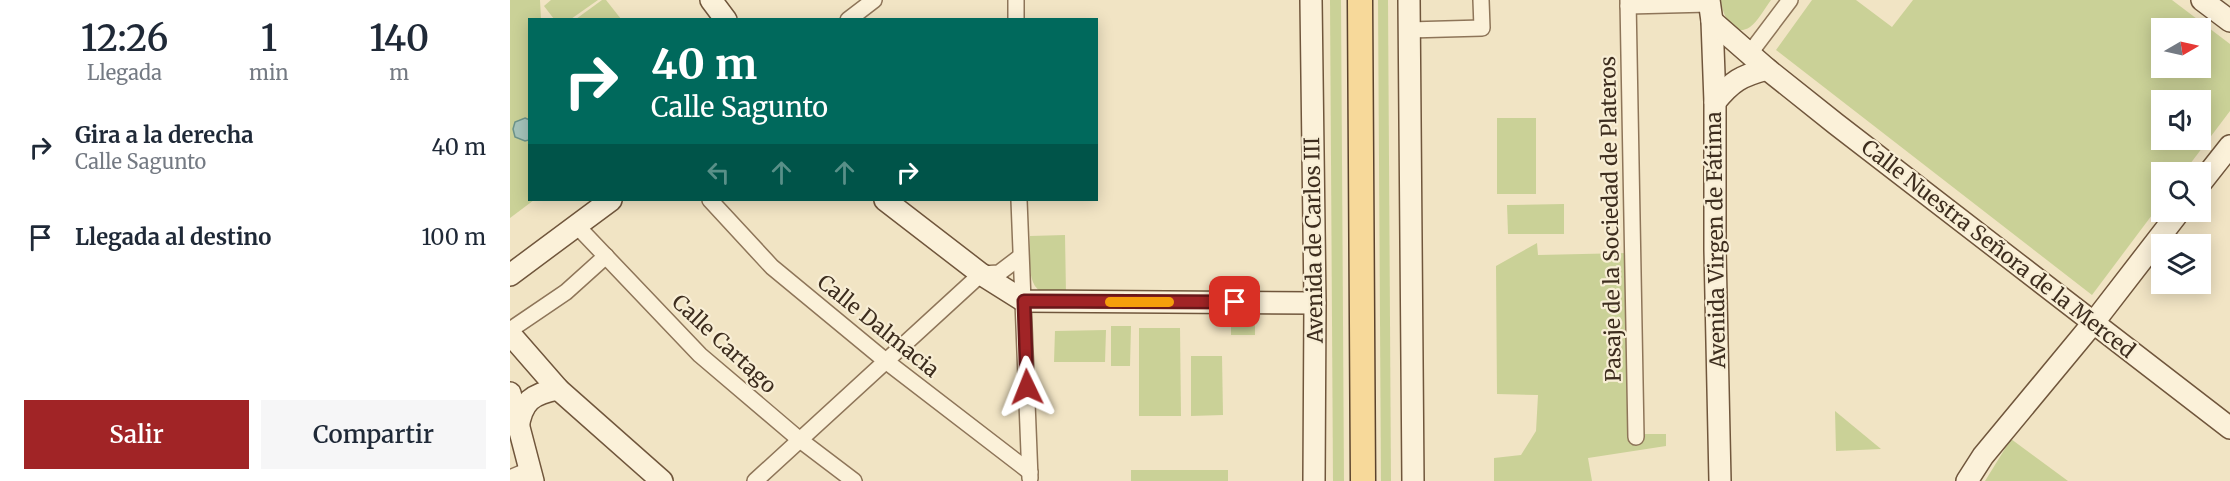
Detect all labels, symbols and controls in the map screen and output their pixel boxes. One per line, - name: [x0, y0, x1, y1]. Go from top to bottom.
- text: 12:26: [81, 16, 168, 61]
- text: 1: [261, 16, 277, 61]
- text: 140: [369, 16, 429, 61]
- north arrow: [2151, 18, 2211, 78]
- map controls: [2151, 18, 2211, 294]
- text: 40 m: [651, 38, 757, 90]
- icon: right: [552, 42, 630, 120]
- street label: Pasaje de la Sociedad de Plateros: [1594, 56, 1627, 382]
- text: Llegada: [87, 60, 162, 85]
- text: min: [249, 60, 289, 85]
- text: m: [389, 60, 409, 85]
- text: Calle Sagunto: [651, 90, 828, 124]
- button: sound: [2151, 90, 2211, 150]
- street label: Avenida Virgen de Fátima: [1700, 111, 1731, 370]
- text: Gira a la derecha: [75, 121, 253, 149]
- icon: right: [24, 131, 57, 164]
- text: 40 m: [431, 133, 486, 161]
- street label: Calle Nuestra Señora de la Merced: [1856, 133, 2141, 364]
- street label: Avenida de Carlos III: [1298, 137, 1329, 344]
- text: Calle Sagunto: [75, 149, 206, 174]
- icon: left: [702, 156, 735, 189]
- icon: ahead: [765, 156, 798, 189]
- icon: ahead: [828, 156, 861, 189]
- icon: right: [891, 156, 924, 189]
- button: search: [2151, 162, 2211, 222]
- icon: arrive: [24, 221, 57, 254]
- text: Llegada al destino: [75, 223, 271, 251]
- text: 100 m: [421, 223, 486, 251]
- button: layers: [2151, 234, 2211, 294]
- street label: Calle Dalmacia: [812, 268, 945, 383]
- pin: [1209, 276, 1260, 327]
- icon: arrive: [1218, 285, 1251, 318]
- street label: Calle Cartago: [666, 288, 782, 399]
- position arrow: [995, 355, 1059, 419]
- button: Salir: [24, 400, 249, 469]
- button: Compartir: [261, 400, 486, 469]

